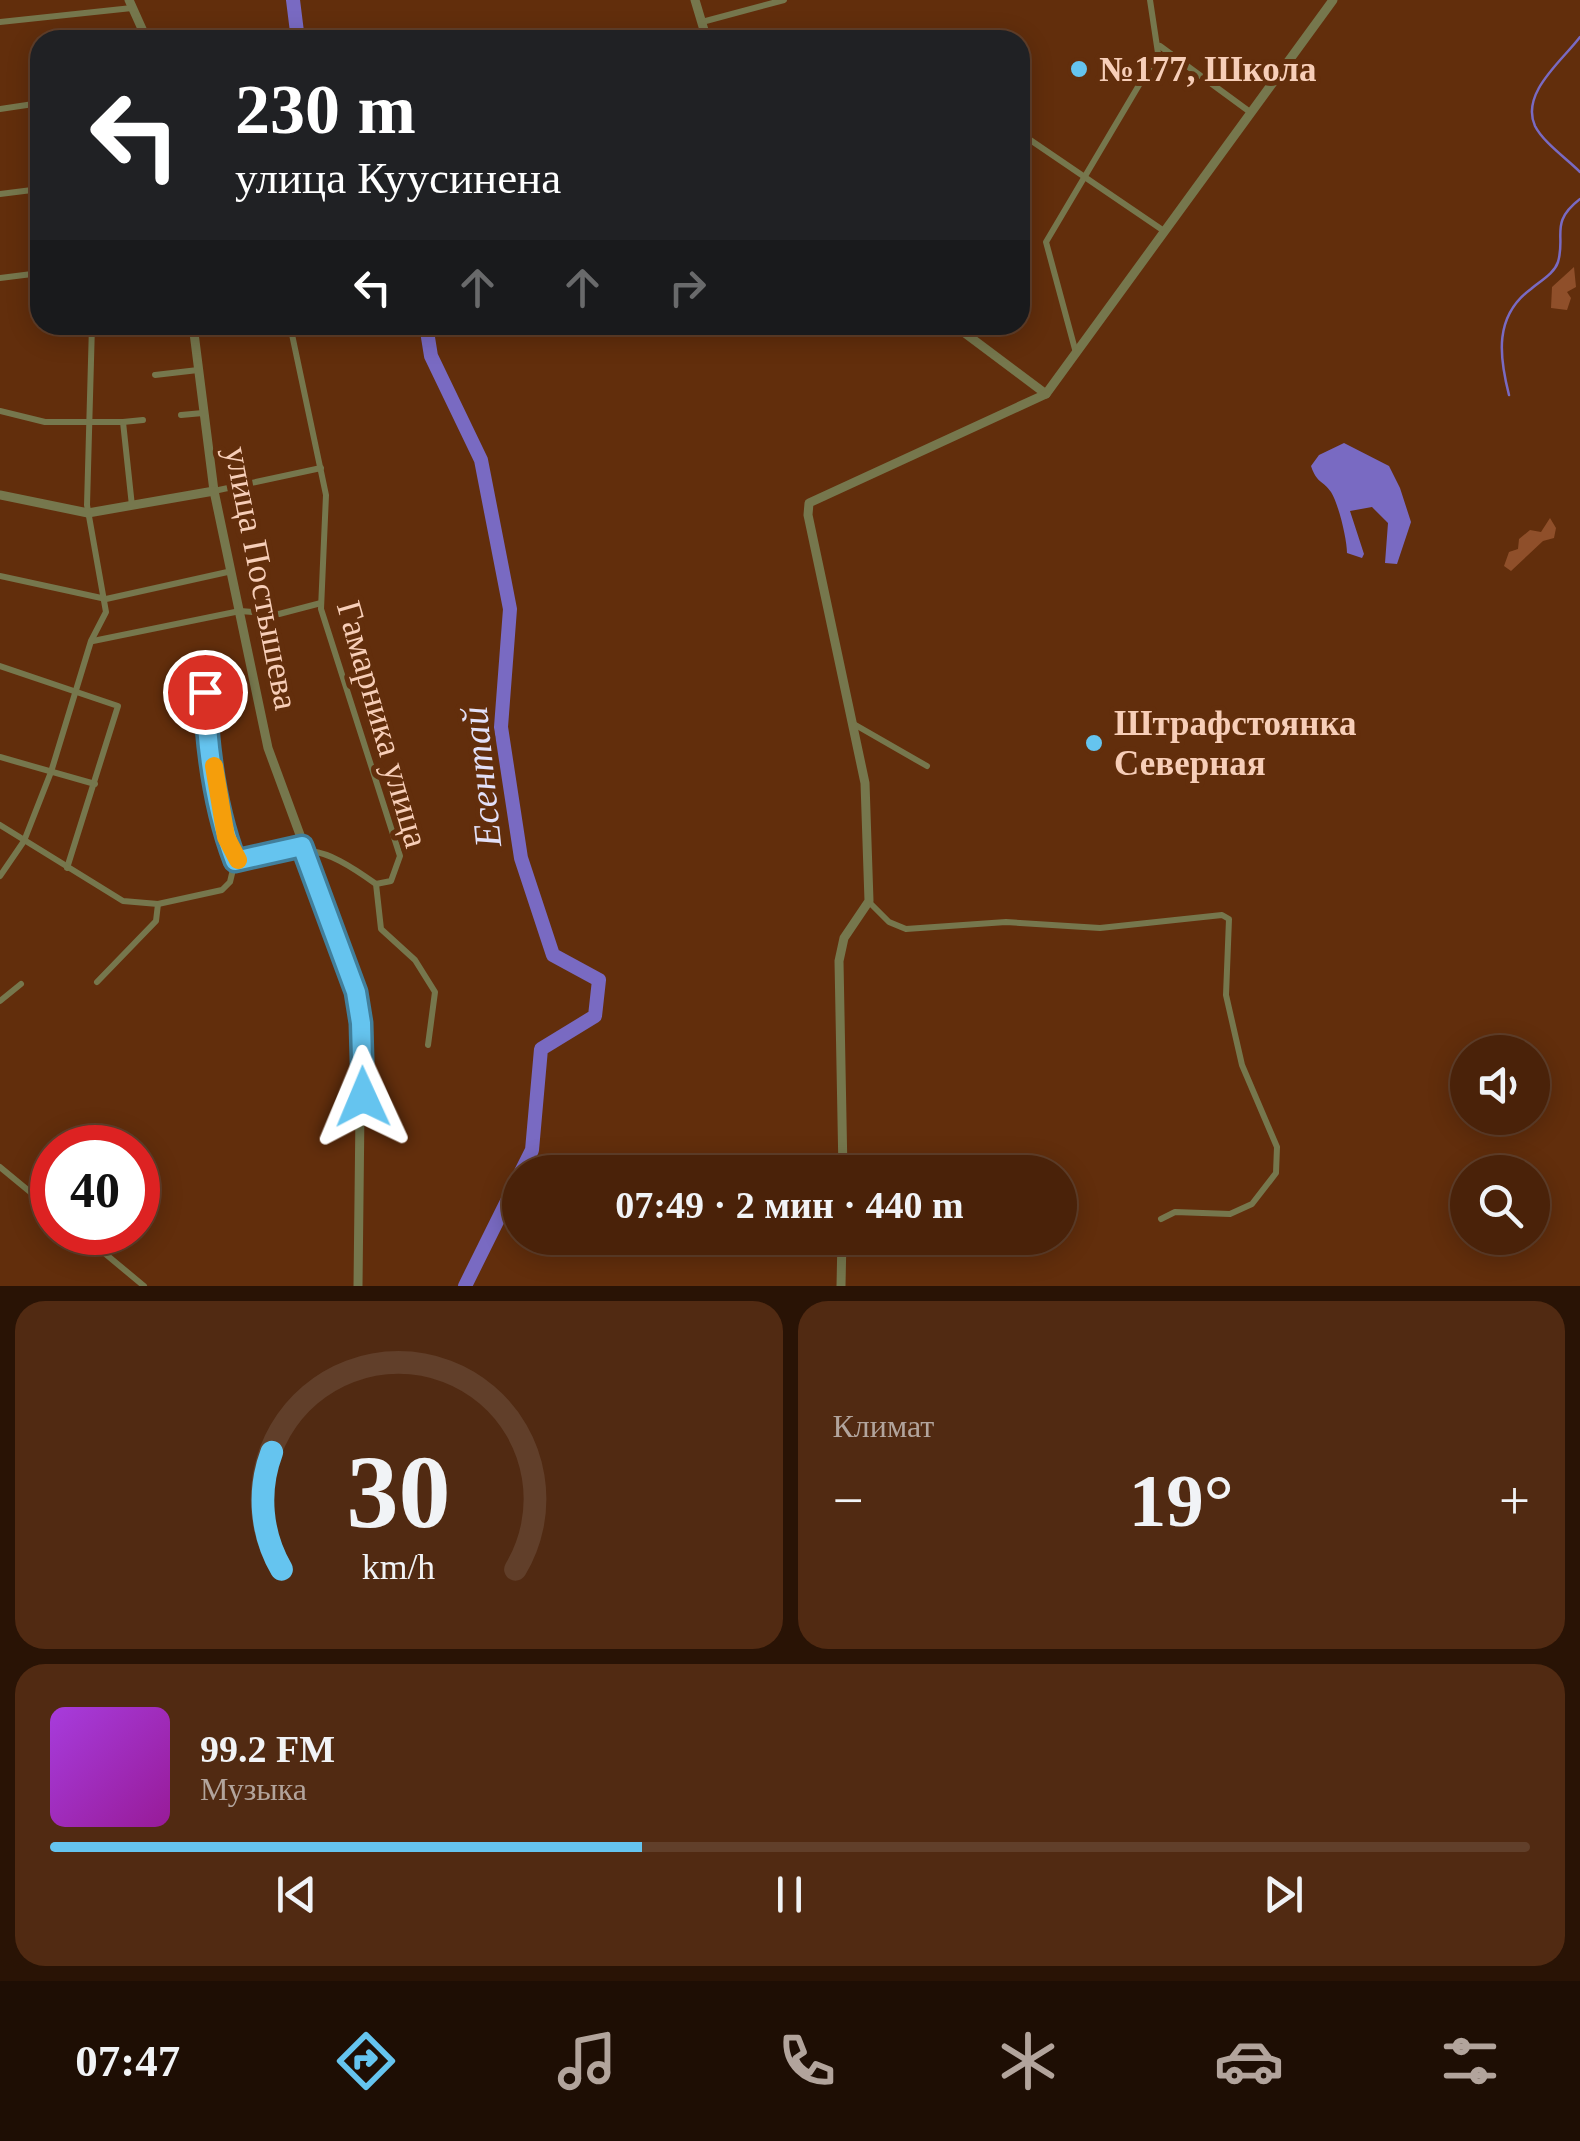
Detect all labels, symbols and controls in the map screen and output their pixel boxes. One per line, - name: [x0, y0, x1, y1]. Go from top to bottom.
- place label: №177, Школа: [1099, 50, 1317, 89]
- marker: №177, Школа: [1068, 58, 1090, 80]
- icon: left: [70, 70, 200, 200]
- text: 230 m: [235, 71, 416, 148]
- text: улица Куусинена: [235, 153, 561, 203]
- icon: left: [345, 260, 400, 315]
- icon: ahead: [450, 260, 505, 315]
- icon: ahead: [555, 260, 610, 315]
- icon: right: [660, 260, 715, 315]
- street label: улица Постышева: [217, 443, 306, 713]
- street label: Гамарника улица: [329, 596, 436, 852]
- pin: [163, 650, 248, 735]
- icon: arrive: [178, 665, 233, 720]
- place label: Штрафстоянка Северная: [1114, 704, 1357, 783]
- water label: Есентай: [453, 705, 509, 850]
- marker: Штрафстоянка Северная: [1083, 732, 1105, 754]
- map controls: [1450, 1035, 1550, 1255]
- button: sound: [1450, 1035, 1550, 1135]
- position arrow: [311, 1045, 415, 1149]
- speed limit sign: 40: [30, 1125, 160, 1255]
- button: search: [1450, 1155, 1550, 1255]
- text: 07:49 · 2 мин · 440 m: [615, 1184, 964, 1226]
- text: Климат: [833, 1408, 934, 1444]
- text: 30: [347, 1434, 451, 1549]
- text: 19°: [1129, 1459, 1234, 1542]
- text: −: [833, 1470, 864, 1531]
- text: +: [1499, 1470, 1530, 1531]
- text: km/h: [362, 1547, 436, 1587]
- text: 99.2 FM: [200, 1728, 335, 1770]
- text: Музыка: [200, 1771, 307, 1807]
- icon: previous: [269, 1867, 324, 1922]
- icon: pause: [762, 1867, 817, 1922]
- icon: next: [1256, 1867, 1311, 1922]
- icon: directions: [331, 2026, 401, 2096]
- icon: music: [552, 2026, 622, 2096]
- icon: phone: [772, 2026, 842, 2096]
- icon: climate: [993, 2026, 1063, 2096]
- icon: car: [1214, 2026, 1284, 2096]
- icon: filters: [1435, 2026, 1505, 2096]
- text: 07:47: [75, 2036, 180, 2086]

